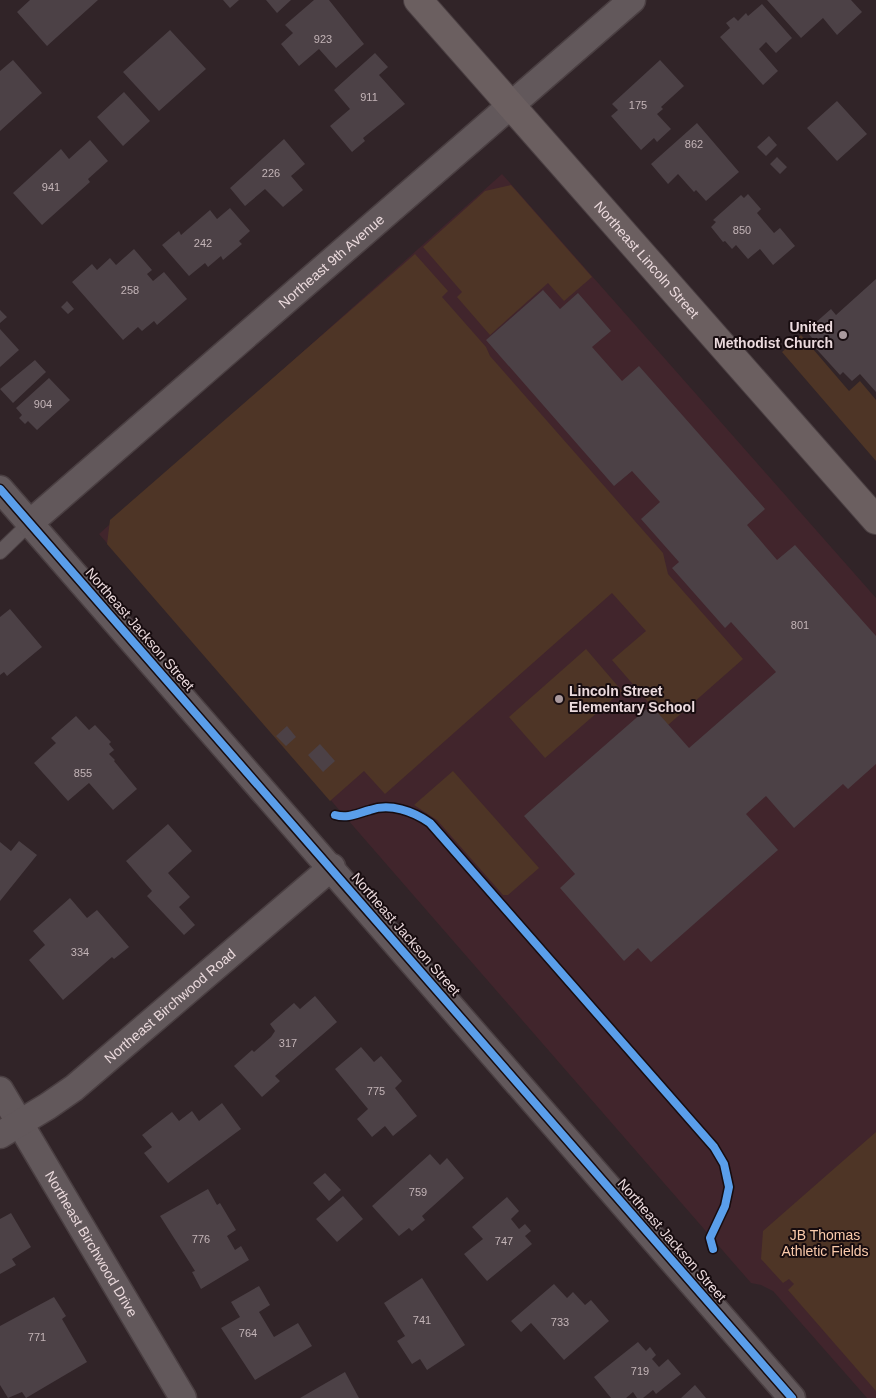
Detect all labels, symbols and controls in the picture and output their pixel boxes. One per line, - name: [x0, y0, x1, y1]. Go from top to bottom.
- house number: 923: [314, 33, 332, 45]
- house number: 911: [360, 91, 378, 103]
- house number: 175: [629, 99, 647, 111]
- house number: 862: [685, 138, 703, 150]
- house number: 226: [262, 167, 280, 179]
- house number: 941: [42, 181, 60, 193]
- street label: Northeast Lincoln Street: [591, 198, 702, 321]
- street label: Northeast 9th Avenue: [275, 211, 387, 311]
- house number: 850: [733, 224, 751, 236]
- house number: 242: [194, 237, 212, 249]
- house number: 258: [121, 284, 139, 296]
- place label: United Methodist Church: [714, 319, 833, 351]
- marker: United Methodist Church: [837, 329, 849, 341]
- house number: 904: [34, 398, 52, 410]
- street label: Northeast Jackson Street: [82, 564, 198, 694]
- house number: 801: [791, 619, 809, 631]
- place label: Lincoln Street Elementary School: [569, 683, 695, 715]
- marker: Lincoln Street Elementary School: [553, 693, 565, 705]
- house number: 855: [74, 767, 92, 779]
- street label: Northeast Jackson Street: [348, 869, 464, 999]
- street label: Northeast Birchwood Road: [101, 945, 239, 1066]
- house number: 334: [71, 946, 89, 958]
- house number: 317: [279, 1037, 297, 1049]
- house number: 775: [367, 1085, 385, 1097]
- street label: Northeast Birchwood Drive: [42, 1168, 141, 1320]
- street label: Northeast Jackson Street: [614, 1175, 730, 1305]
- house number: 759: [409, 1186, 427, 1198]
- park label: JB Thomas Athletic Fields: [781, 1227, 869, 1259]
- house number: 776: [192, 1233, 210, 1245]
- house number: 747: [495, 1235, 513, 1247]
- house number: 741: [413, 1314, 431, 1326]
- house number: 733: [551, 1316, 569, 1328]
- house number: 764: [239, 1327, 257, 1339]
- house number: 771: [28, 1331, 46, 1343]
- house number: 719: [631, 1365, 649, 1377]

